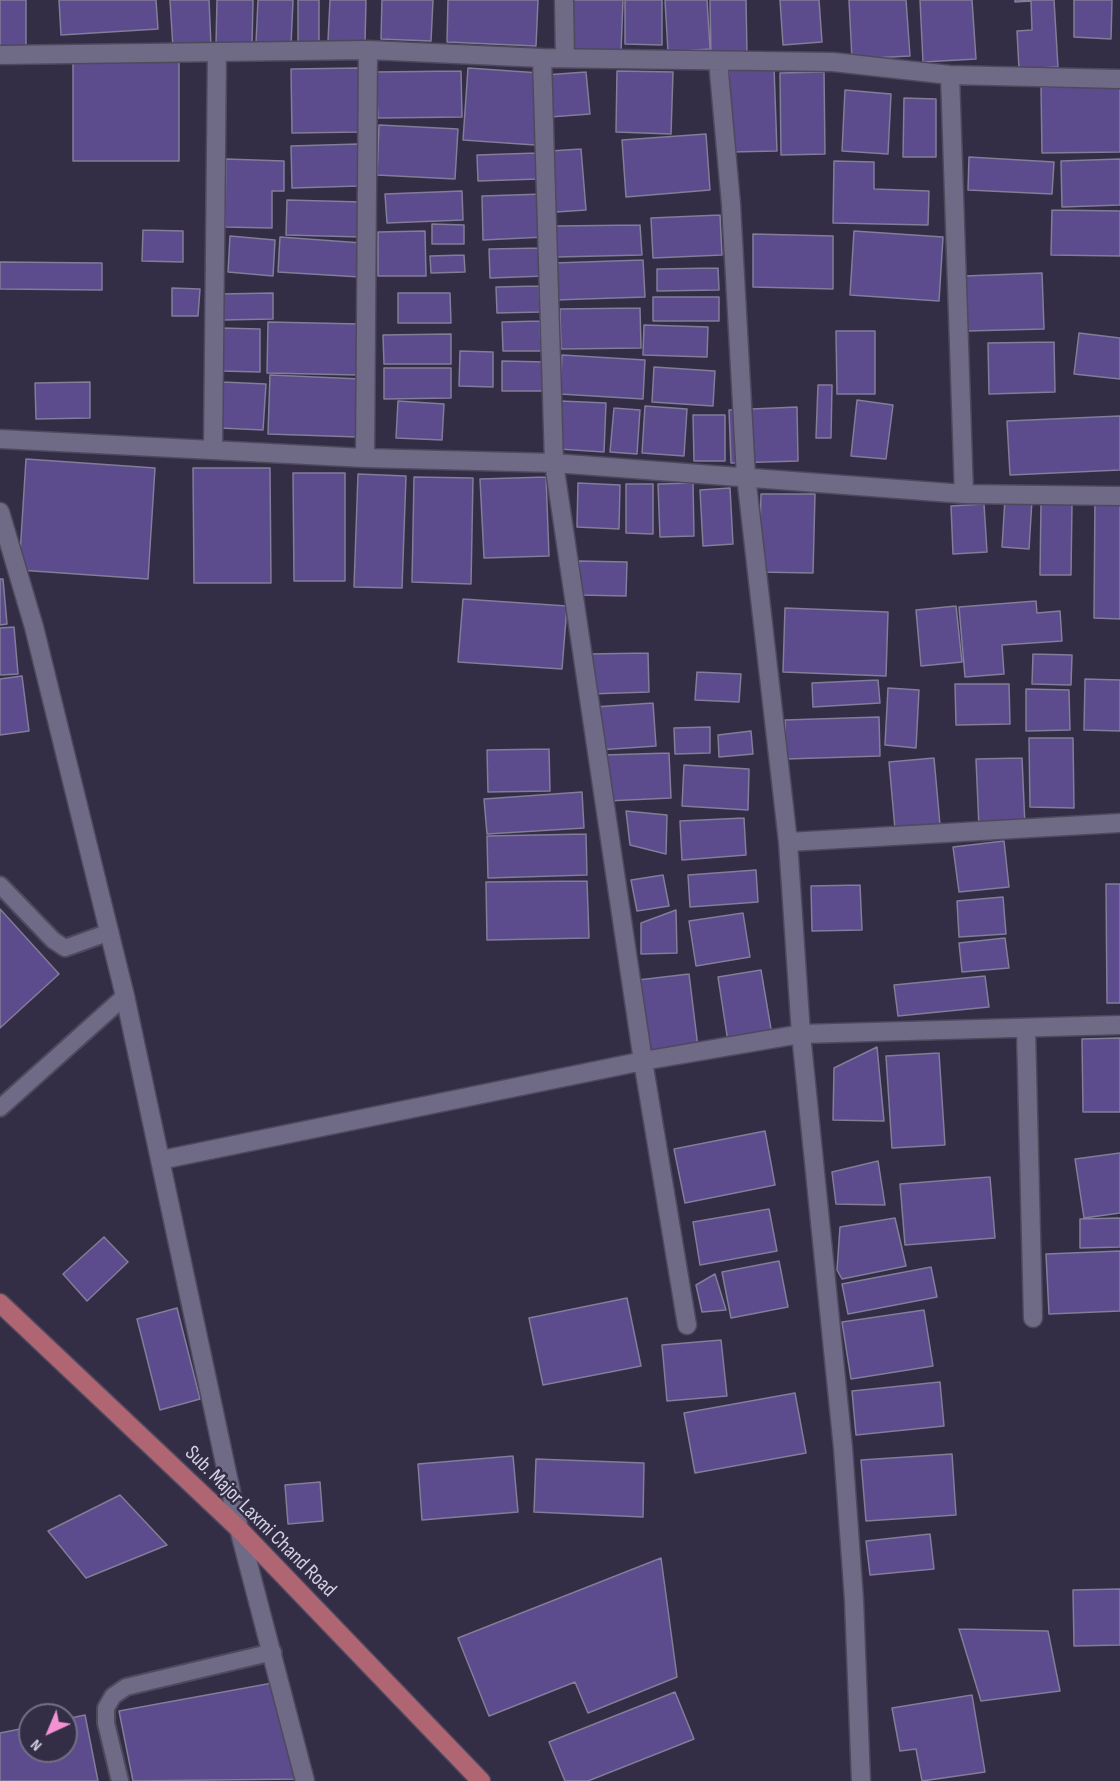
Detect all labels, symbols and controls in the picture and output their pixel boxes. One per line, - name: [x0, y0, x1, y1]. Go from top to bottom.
- street label: Sub. Major Laxmi Chand Road: [179, 1441, 341, 1603]
- north arrow: [18, 1703, 78, 1763]
- text: N: [27, 1735, 46, 1755]

